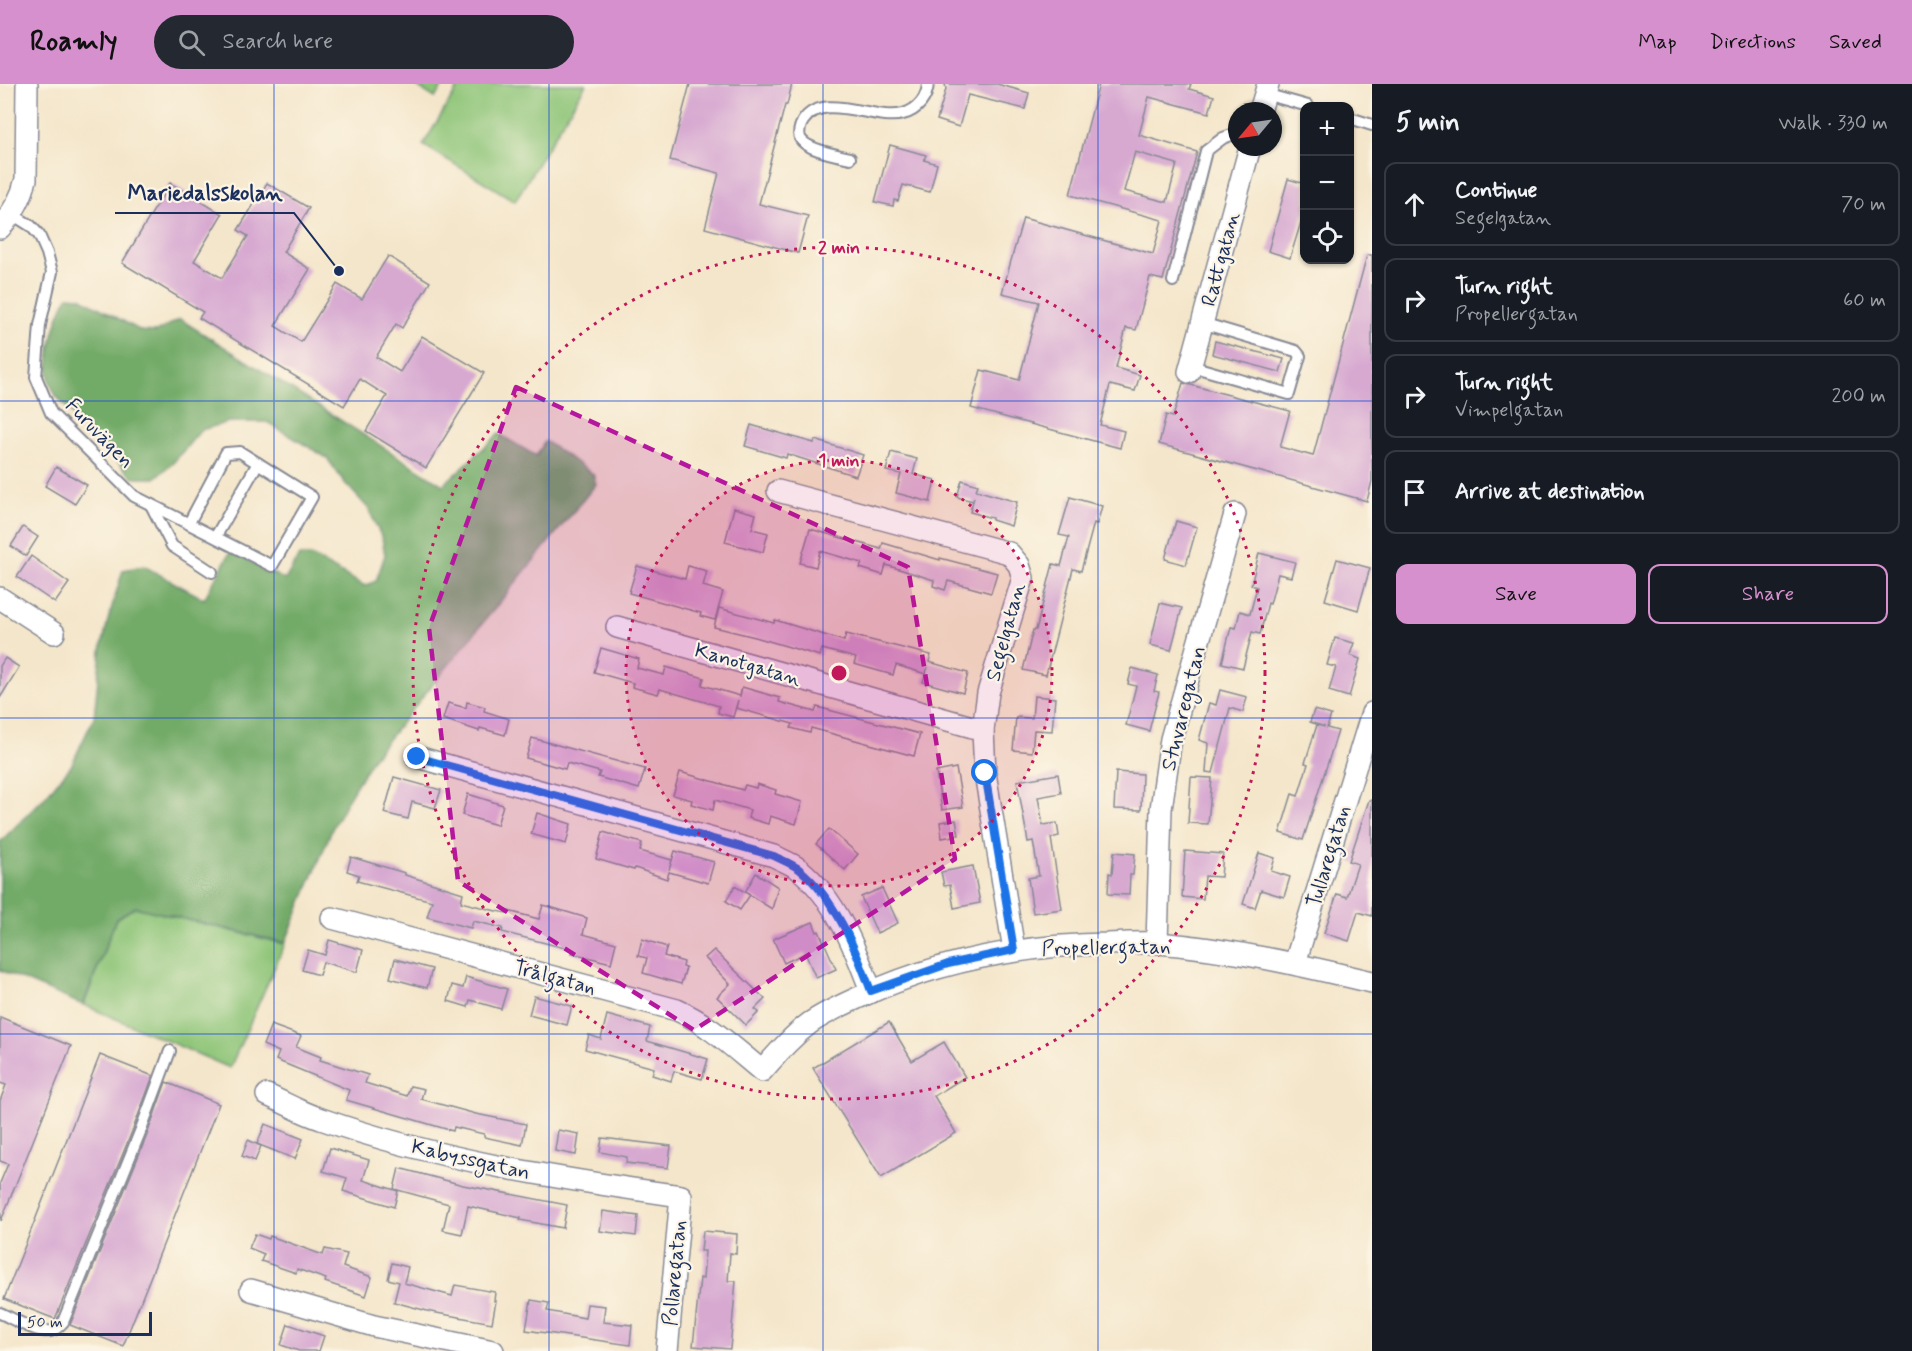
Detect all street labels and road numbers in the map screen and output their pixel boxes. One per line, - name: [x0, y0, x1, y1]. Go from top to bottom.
- street label: Rattgatan: [1195, 208, 1247, 310]
- street label: Furuvägen: [59, 392, 140, 475]
- street label: Segelgatan: [979, 579, 1035, 685]
- street label: Kanotgatan: [691, 636, 805, 694]
- street label: Stuvaregatan: [1155, 643, 1214, 774]
- street label: Tullaregatan: [1300, 802, 1360, 911]
- street label: Propellergatan: [1041, 933, 1171, 965]
- street label: Trålgatan: [510, 954, 599, 1004]
- street label: Kabyssgatan: [408, 1133, 533, 1188]
- street label: Pollaregatan: [656, 1219, 696, 1327]

